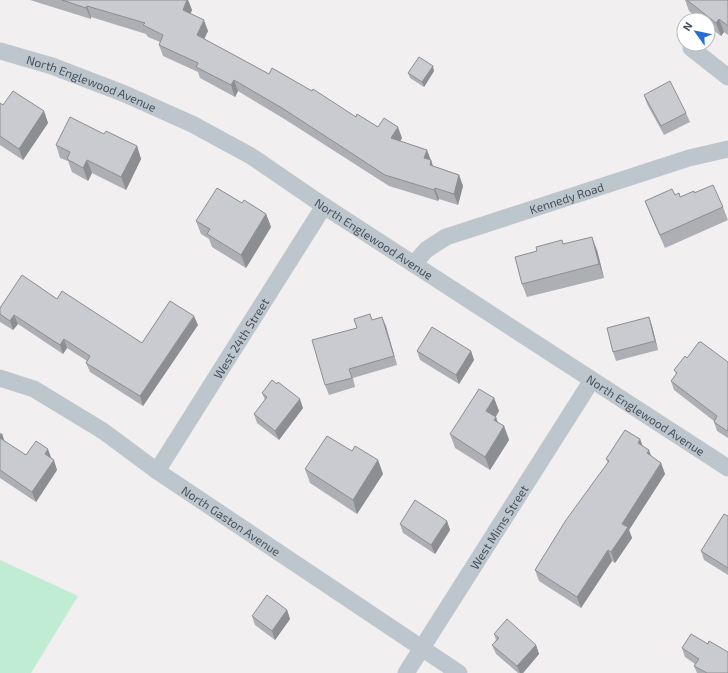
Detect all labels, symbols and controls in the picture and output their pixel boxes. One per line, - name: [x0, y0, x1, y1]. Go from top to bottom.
- north arrow: [676, 12, 716, 52]
- text: N: [680, 19, 695, 33]
- street label: North Englewood Avenue: [25, 52, 159, 114]
- street label: Kennedy Road: [528, 179, 605, 216]
- street label: North Englewood Avenue: [312, 195, 436, 282]
- street label: West 24th Street: [210, 295, 272, 381]
- street label: North Englewood Avenue: [584, 371, 708, 458]
- street label: West Mims Street: [467, 482, 531, 572]
- street label: North Gaston Avenue: [179, 483, 283, 559]

